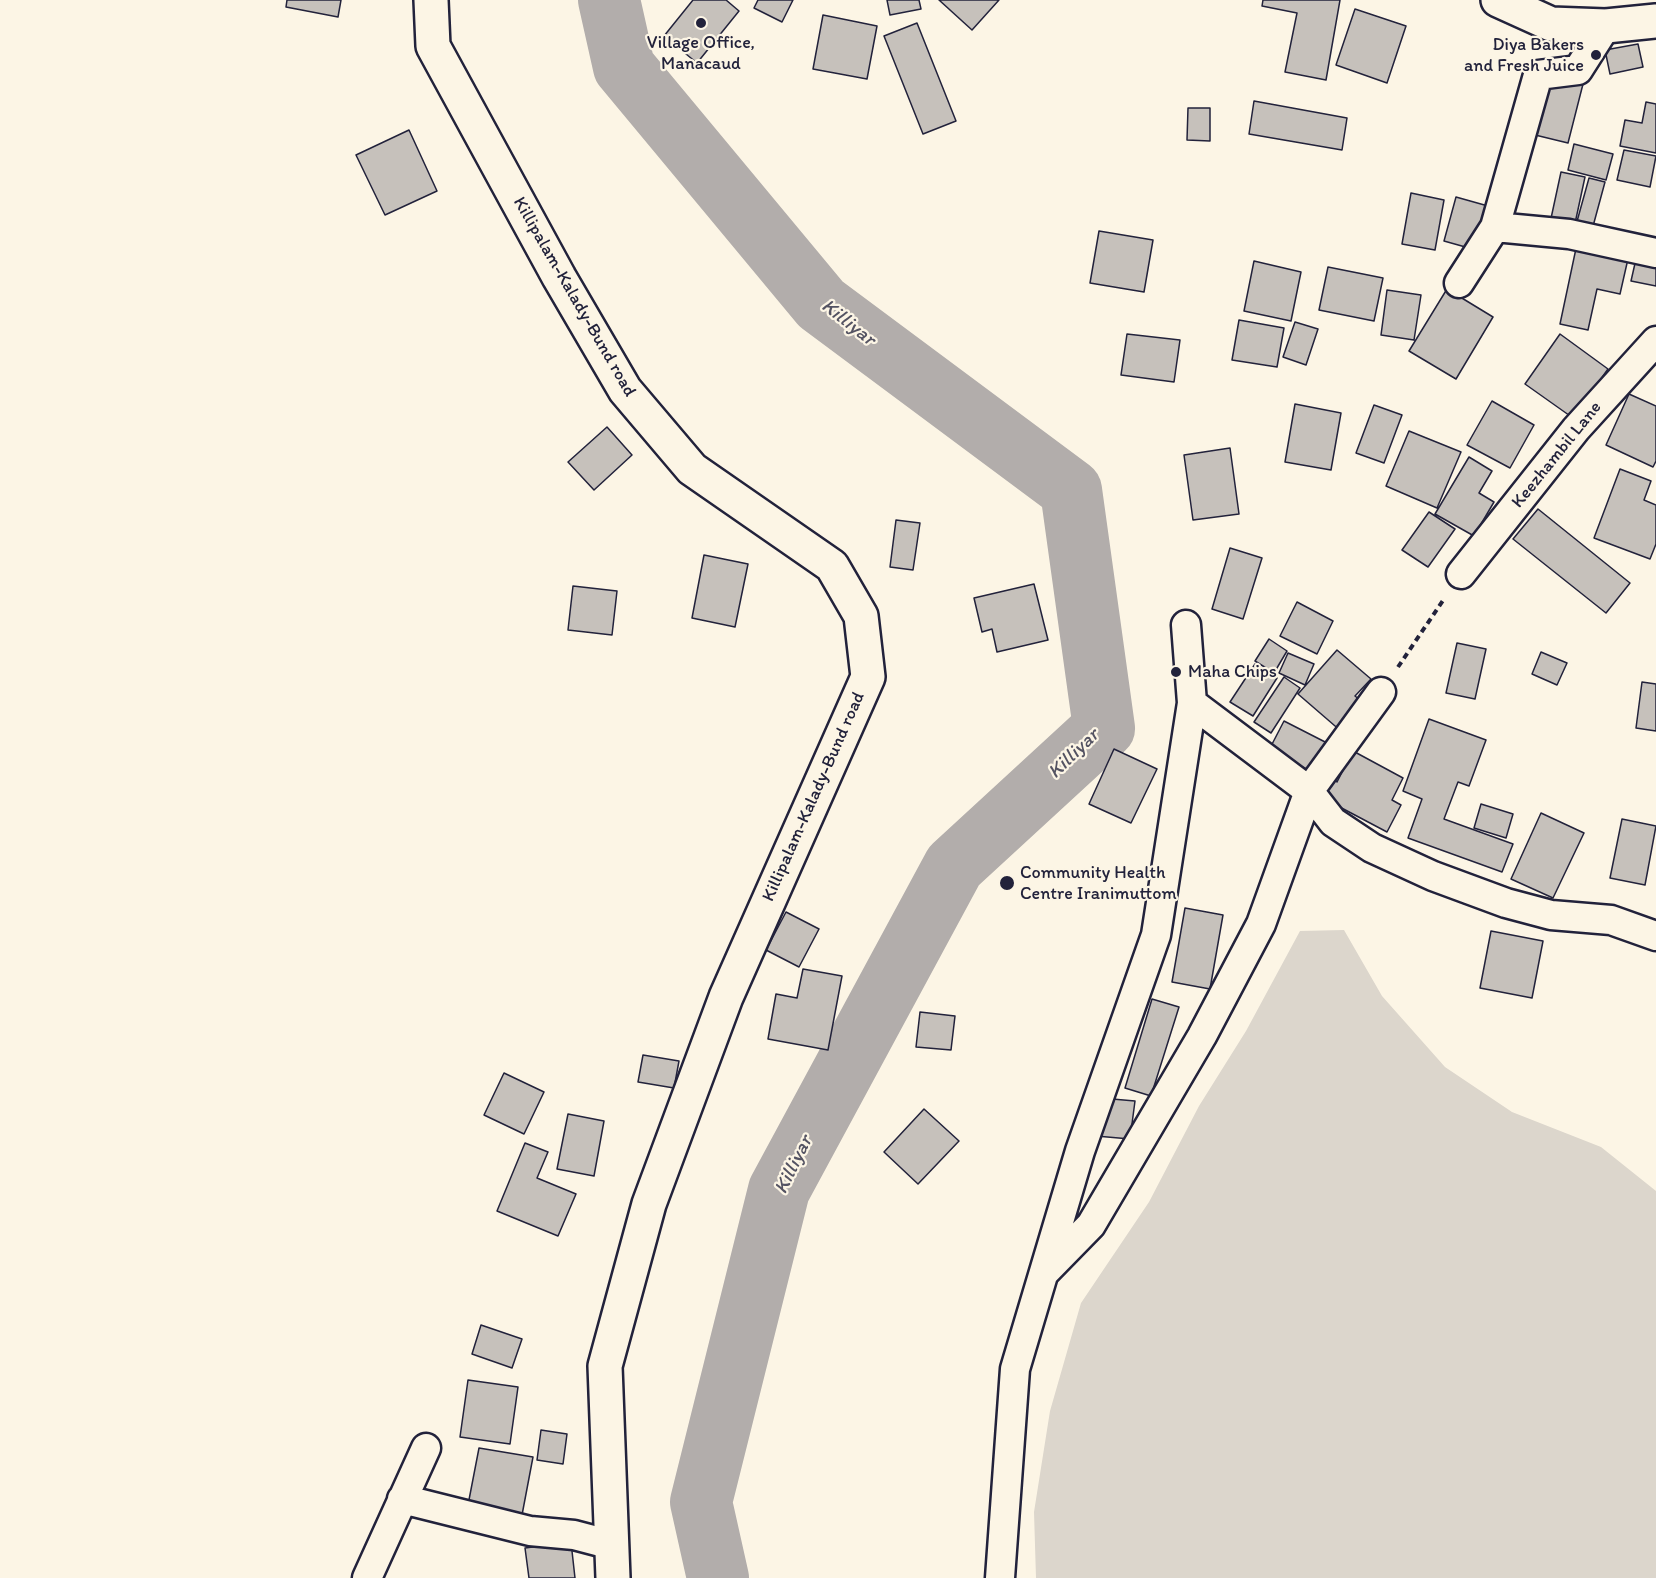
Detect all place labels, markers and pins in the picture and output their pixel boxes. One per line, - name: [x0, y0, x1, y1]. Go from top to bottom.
- marker: Village Office, Manacaud: [694, 16, 708, 30]
- place label: Village Office, Manacaud: [647, 32, 755, 74]
- place label: Diya Bakers and Fresh Juice: [1464, 34, 1584, 76]
- marker: Diya Bakers and Fresh Juice: [1589, 48, 1603, 62]
- place label: Maha Chips: [1188, 661, 1277, 683]
- marker: Maha Chips: [1169, 665, 1183, 679]
- place label: Community Health Centre Iranimuttom: [1020, 862, 1177, 904]
- marker: Community Health Centre Iranimuttom: [998, 874, 1016, 892]

